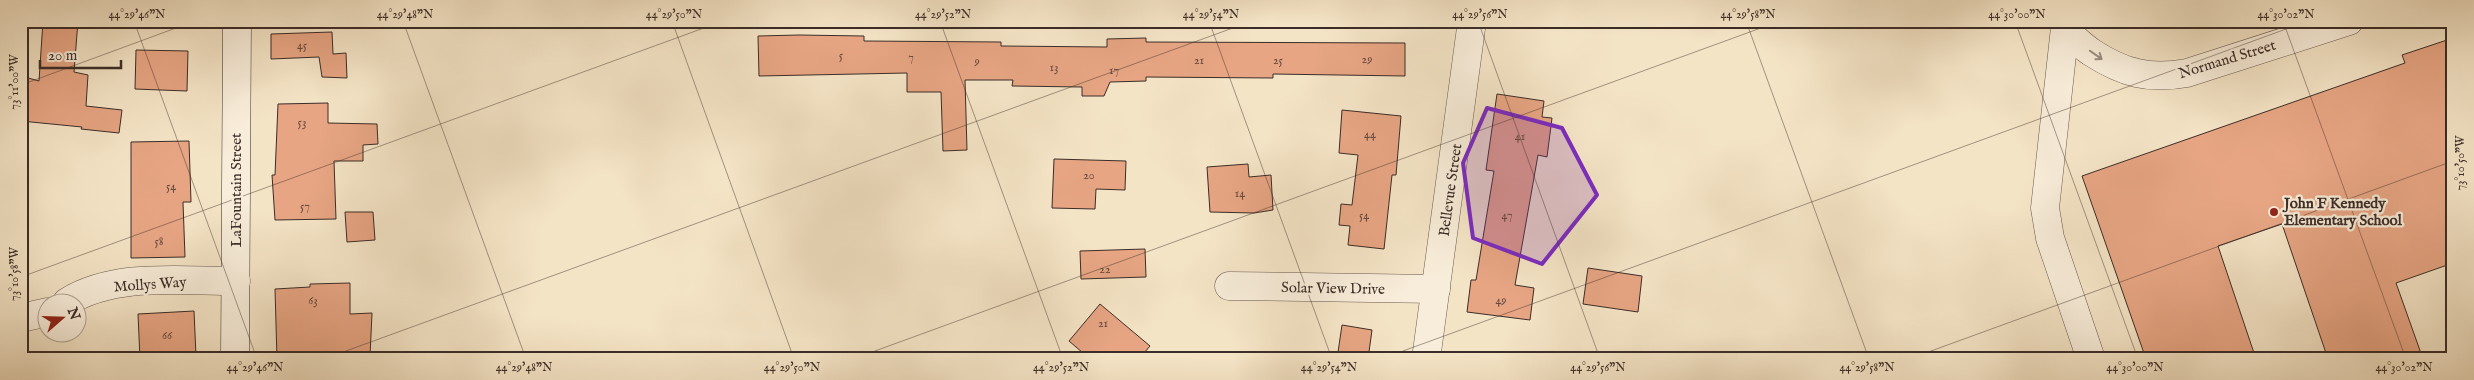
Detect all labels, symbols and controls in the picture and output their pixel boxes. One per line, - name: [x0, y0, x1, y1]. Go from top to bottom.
- text: 44°29'46"N: [108, 7, 166, 22]
- text: 44°29'48"N: [377, 7, 434, 22]
- text: 44°29'50"N: [646, 7, 703, 22]
- text: 44°29'52"N: [915, 7, 972, 22]
- text: 44°29'54"N: [1183, 7, 1240, 22]
- text: 44°29'56"N: [1452, 7, 1508, 22]
- text: 44°29'58"N: [1720, 7, 1776, 22]
- text: 44°30'00"N: [1988, 7, 2046, 22]
- text: 44°30'02"N: [2257, 7, 2315, 22]
- street label: Normand Street: [2176, 36, 2278, 83]
- scale bar: [40, 38, 121, 70]
- house number: 45: [297, 38, 308, 53]
- text: 20 m: [48, 46, 78, 65]
- house number: 5: [839, 48, 844, 63]
- house number: 7: [908, 50, 914, 65]
- one-way arrow: [2089, 50, 2103, 60]
- house number: 29: [1362, 52, 1372, 67]
- house number: 21: [1194, 53, 1204, 68]
- house number: 25: [1273, 53, 1284, 68]
- text: 73°11'00"W: [7, 54, 22, 110]
- house number: 9: [973, 54, 980, 69]
- house number: 13: [1050, 60, 1058, 75]
- house number: 17: [1109, 63, 1119, 78]
- house number: 53: [298, 115, 306, 130]
- house number: 44: [1364, 127, 1376, 142]
- house number: 41: [1515, 129, 1525, 144]
- street label: LaFountain Street: [227, 133, 246, 247]
- text: 73°10'50"W: [2453, 135, 2468, 191]
- street label: Bellevue Street: [1435, 142, 1466, 238]
- house number: 20: [1083, 168, 1095, 183]
- house number: 54: [166, 179, 176, 194]
- house number: 14: [1235, 186, 1245, 201]
- place label: John F Kennedy Elementary School: [2282, 194, 2403, 230]
- house number: 57: [300, 199, 310, 214]
- marker: John F Kennedy Elementary School: [2268, 206, 2280, 218]
- house number: 54: [1359, 208, 1369, 223]
- house number: 47: [1501, 208, 1513, 223]
- house number: 58: [154, 234, 164, 249]
- text: 73°10'58"W: [7, 246, 22, 301]
- house number: 22: [1099, 262, 1111, 277]
- street label: Mollys Way: [113, 272, 188, 297]
- street label: Solar View Drive: [1281, 278, 1385, 299]
- north arrow: [38, 292, 88, 342]
- house number: 63: [308, 293, 318, 308]
- house number: 49: [1495, 293, 1507, 308]
- text: N: [62, 304, 84, 323]
- house number: 21: [1098, 316, 1108, 331]
- house number: 66: [162, 328, 173, 343]
- text: 44°29'46"N: [226, 360, 284, 375]
- text: 44°29'48"N: [496, 360, 553, 375]
- text: 44°29'50"N: [764, 360, 821, 375]
- text: 44°29'52"N: [1033, 360, 1090, 375]
- text: 44°29'54"N: [1301, 360, 1358, 375]
- text: 44°29'56"N: [1570, 360, 1626, 375]
- text: 44°29'58"N: [1839, 360, 1895, 375]
- text: 44°30'00"N: [2106, 360, 2164, 375]
- text: 44°30'02"N: [2375, 360, 2433, 375]

